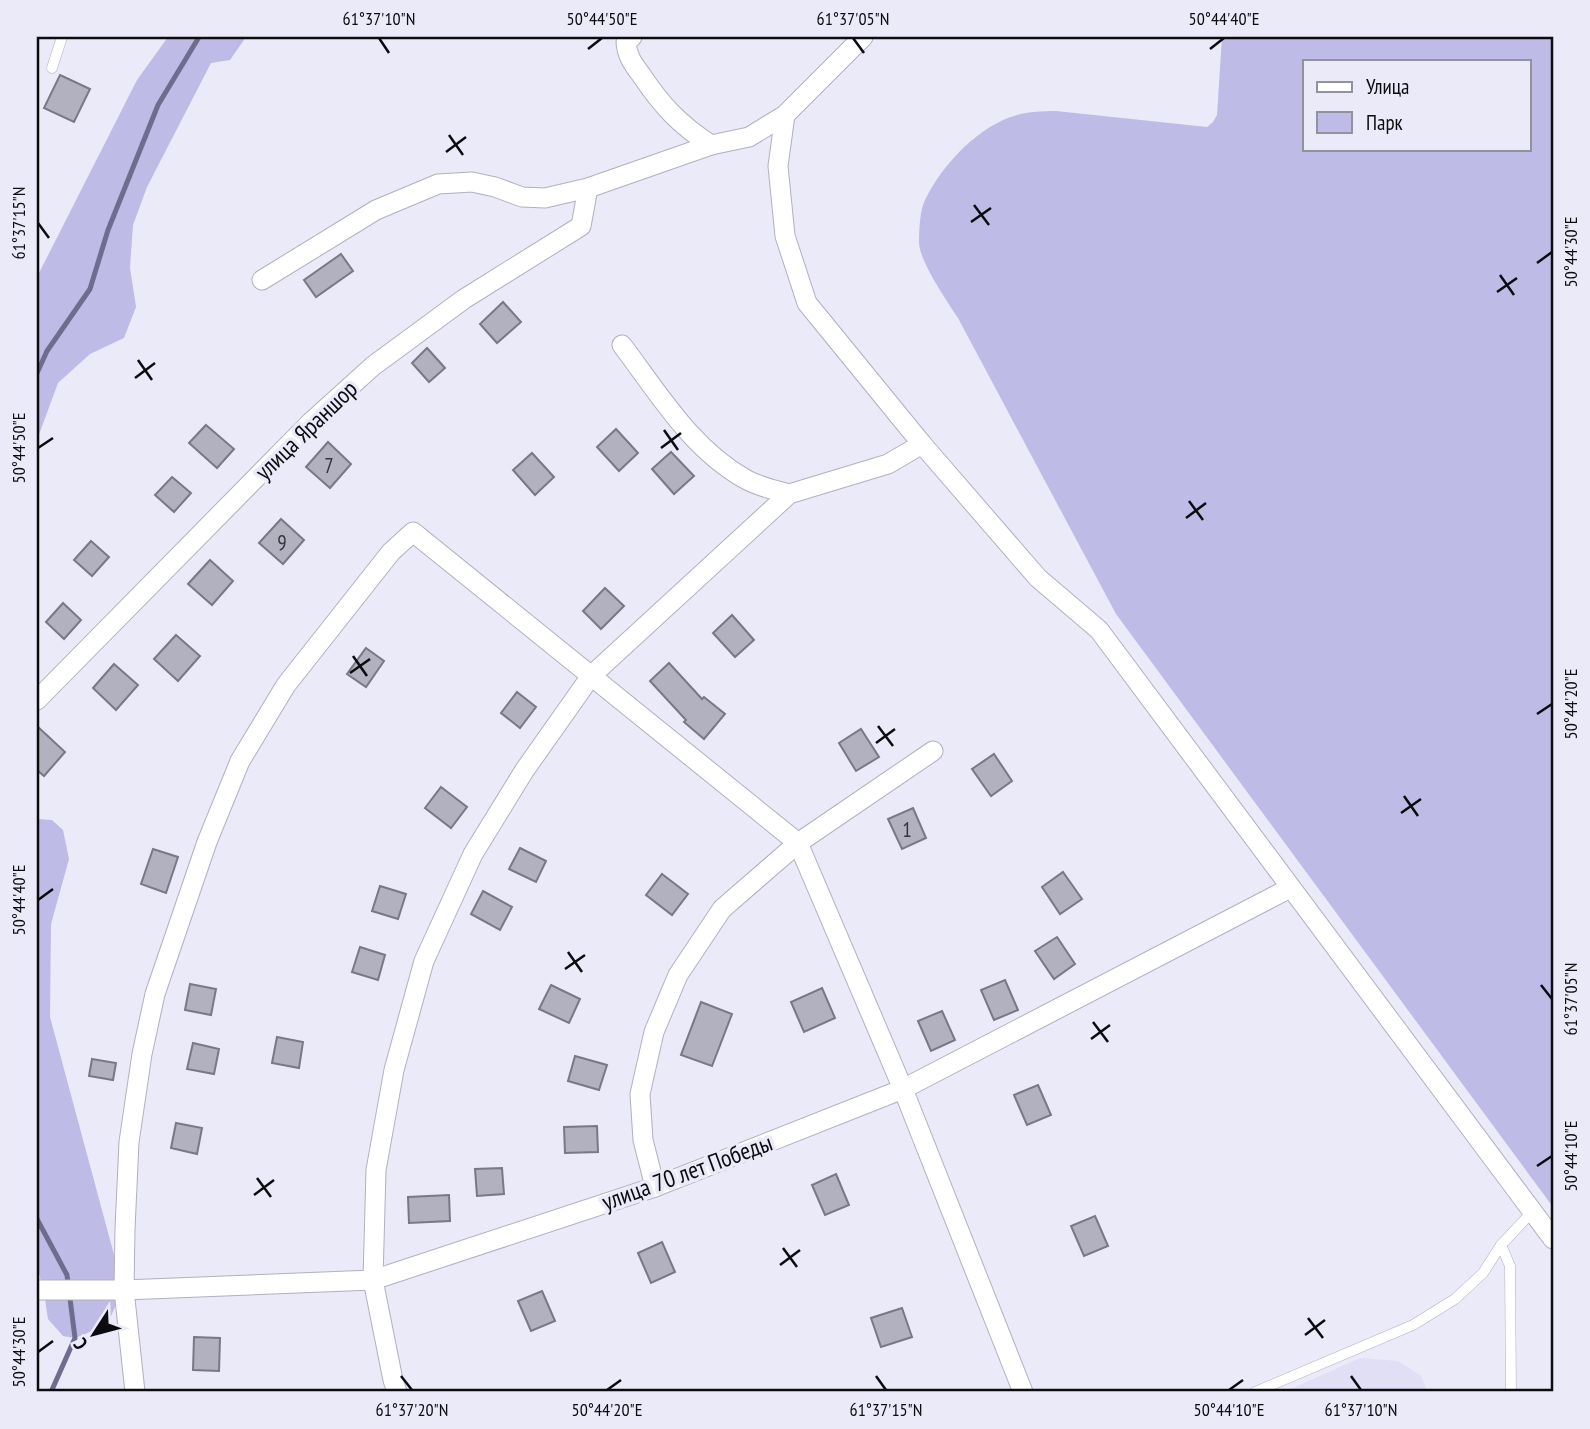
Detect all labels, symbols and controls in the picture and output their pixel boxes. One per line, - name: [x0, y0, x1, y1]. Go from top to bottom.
- text: 61°37'10"N: [343, 7, 415, 30]
- text: 50°44'50"E: [567, 7, 637, 30]
- text: 61°37'05"N: [817, 7, 889, 30]
- text: 50°44'40"E: [1189, 7, 1259, 30]
- legend: [1303, 60, 1530, 150]
- text: Улица: [1366, 73, 1409, 100]
- text: Парк: [1366, 109, 1403, 136]
- text: 61°37'15"N: [7, 187, 30, 259]
- text: 50°44'30"E: [1559, 217, 1582, 287]
- street label: улица Яраншор: [248, 373, 364, 487]
- text: 50°44'50"E: [7, 413, 30, 483]
- house number: 7: [324, 452, 334, 479]
- house number: 9: [277, 529, 287, 556]
- text: 50°44'20"E: [1559, 669, 1582, 739]
- house number: 1: [902, 816, 912, 843]
- text: 50°44'40"E: [7, 865, 30, 935]
- text: 61°37'05"N: [1559, 963, 1582, 1035]
- text: 50°44'10"E: [1559, 1121, 1582, 1191]
- street label: улица 70 лет Победы: [598, 1127, 776, 1217]
- north arrow: [60, 1300, 130, 1370]
- text: 50°44'30"E: [7, 1317, 30, 1387]
- text: С: [68, 1333, 93, 1355]
- text: 61°37'20"N: [376, 1398, 448, 1421]
- text: 50°44'20"E: [572, 1398, 642, 1421]
- text: 61°37'15"N: [850, 1398, 922, 1421]
- text: 50°44'10"E: [1194, 1398, 1264, 1421]
- text: 61°37'10"N: [1325, 1398, 1397, 1421]

